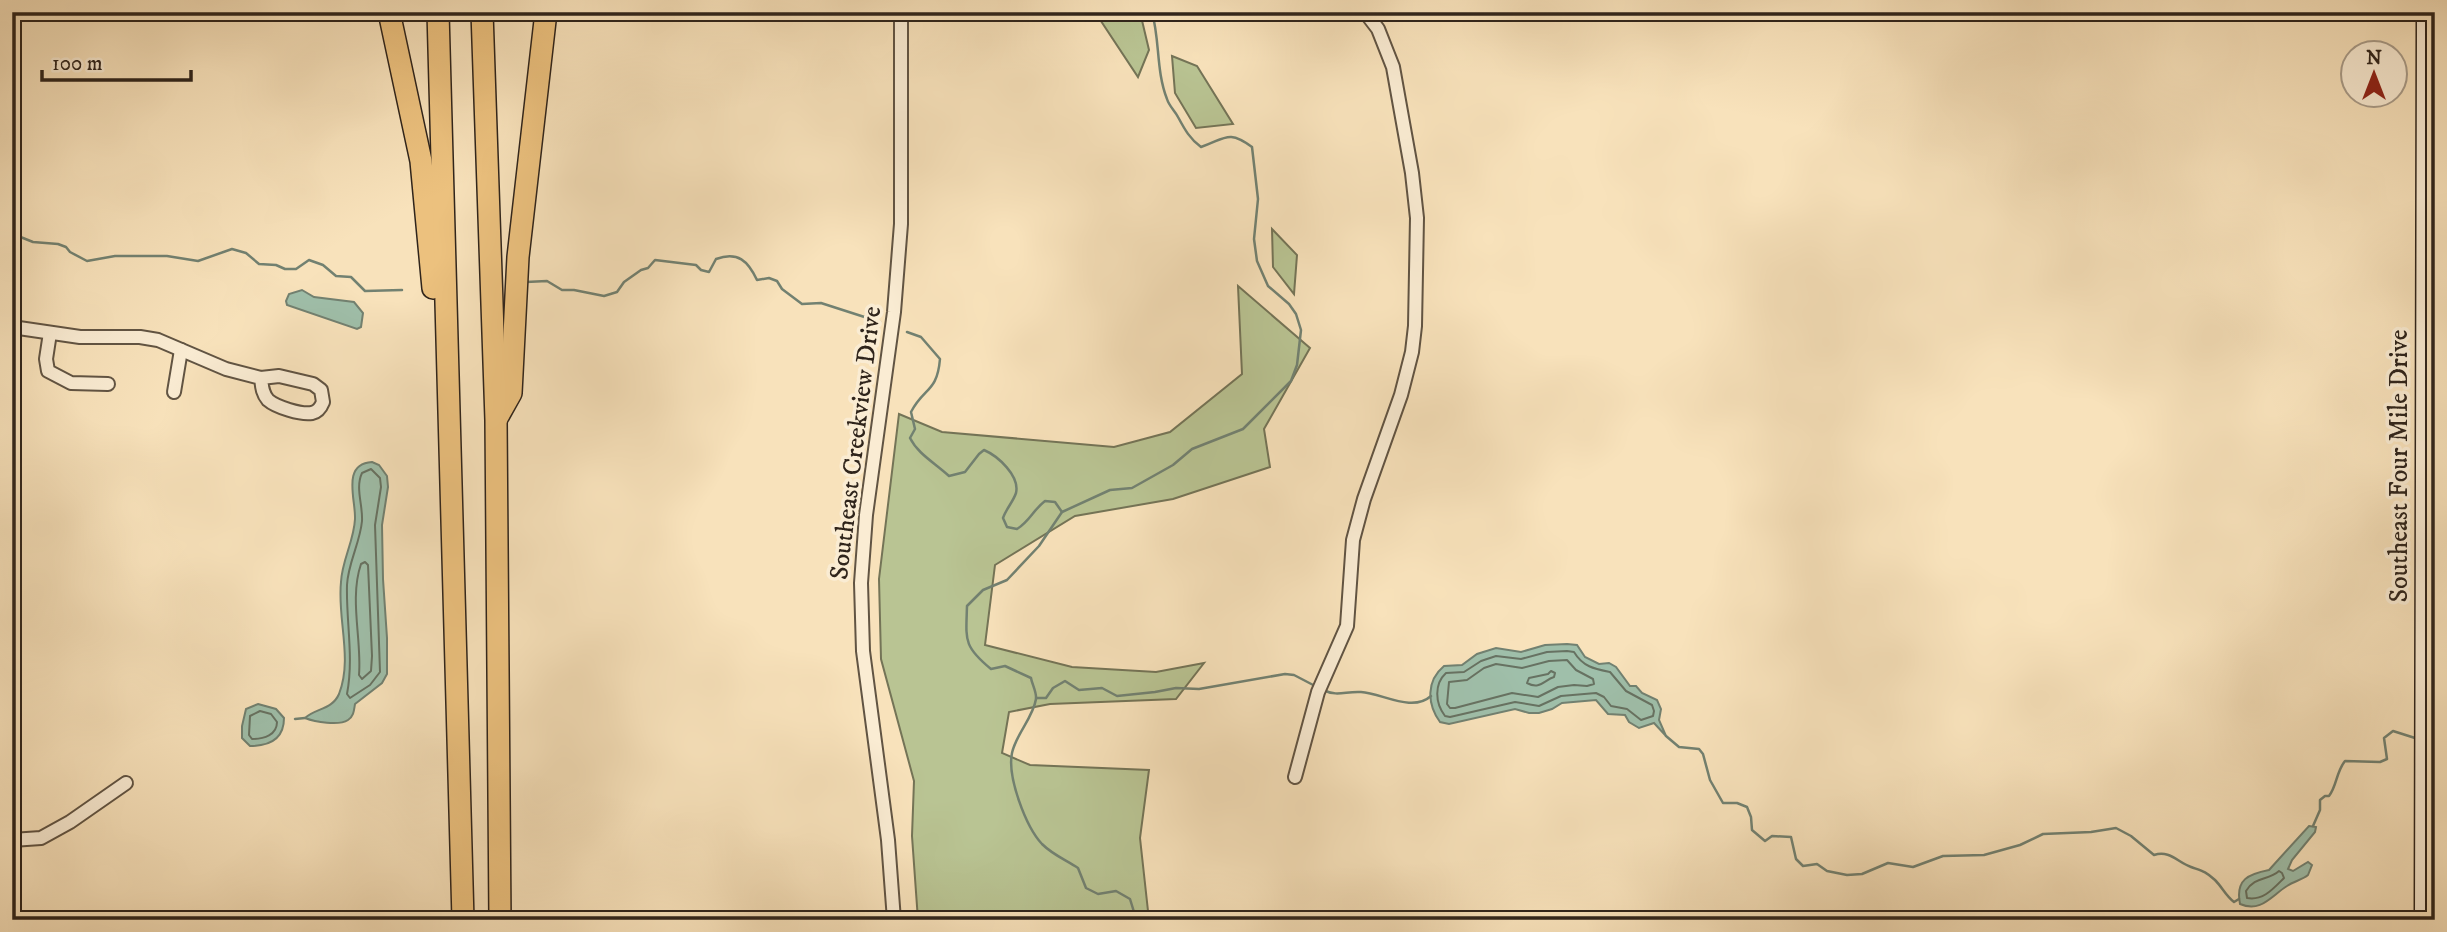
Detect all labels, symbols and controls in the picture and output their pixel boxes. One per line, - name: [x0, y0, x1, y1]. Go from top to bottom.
- scale bar: [42, 38, 191, 82]
- north arrow: [2338, 38, 2408, 108]
- text: N: [2366, 47, 2382, 70]
- text: 100 m: [52, 51, 103, 77]
- street label: Southeast Creekview Drive: [823, 304, 889, 582]
- street label: Southeast Four Mile Drive: [2383, 329, 2416, 603]

